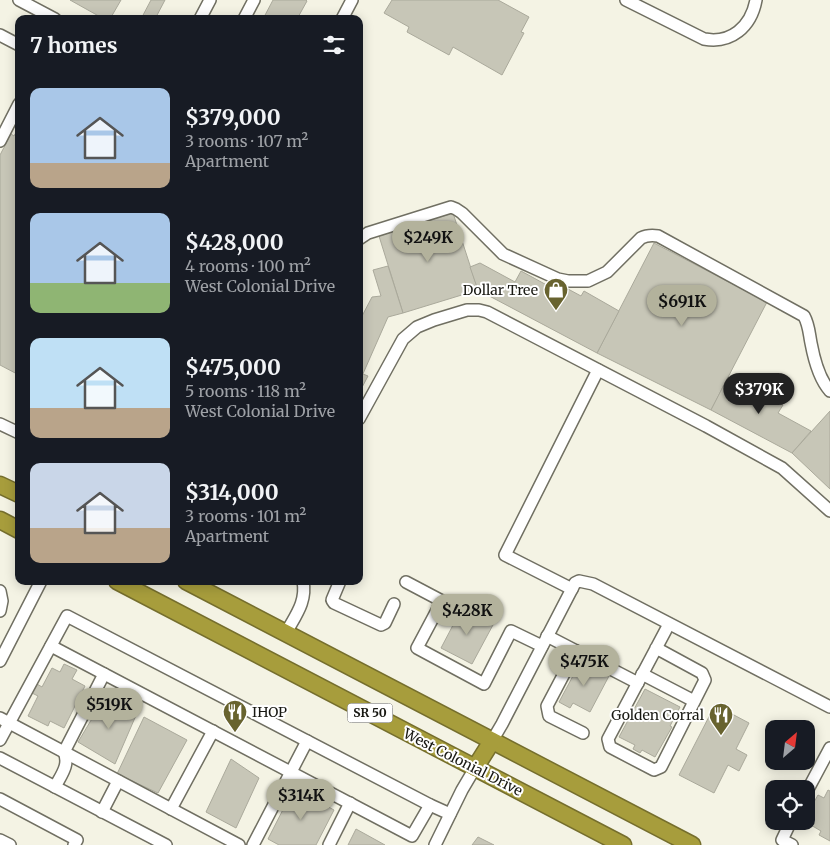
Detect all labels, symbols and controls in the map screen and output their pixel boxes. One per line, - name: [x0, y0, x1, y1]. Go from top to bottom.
- icon: filters: [320, 31, 348, 59]
- text: 7 homes: [30, 32, 118, 59]
- text: $379,000: [185, 104, 281, 131]
- icon: home: [70, 108, 130, 168]
- text: 3 rooms · 107 m²: [185, 131, 308, 151]
- text: Apartment: [185, 151, 269, 171]
- pin: $249K: [393, 220, 463, 263]
- text: $249K: [403, 227, 453, 247]
- text: $428,000: [185, 229, 284, 256]
- icon: home: [70, 233, 130, 293]
- text: 4 rooms · 100 m²: [185, 256, 311, 276]
- text: West Colonial Drive: [185, 276, 335, 296]
- shop icon: Dollar Tree: [543, 277, 569, 311]
- place label: Dollar Tree: [463, 281, 538, 299]
- pin: $691K: [647, 284, 717, 327]
- text: $691K: [658, 291, 706, 311]
- text: $475,000: [185, 354, 281, 381]
- icon: home: [70, 358, 130, 418]
- pin: $379K: [724, 372, 794, 415]
- text: $379K: [734, 379, 784, 399]
- text: 5 rooms · 118 m²: [185, 381, 306, 401]
- text: West Colonial Drive: [185, 401, 335, 421]
- text: $314,000: [185, 479, 279, 506]
- icon: home: [70, 483, 130, 543]
- text: 3 rooms · 101 m²: [185, 506, 306, 526]
- text: Apartment: [185, 526, 269, 546]
- pin: $428K: [432, 594, 502, 636]
- text: $428K: [442, 600, 492, 620]
- pin: $475K: [549, 644, 619, 687]
- text: $475K: [559, 651, 609, 671]
- pin: $519K: [74, 688, 144, 730]
- text: $519K: [86, 694, 132, 714]
- restaurant icon: IHOP: [222, 699, 248, 733]
- restaurant icon: Golden Corral: [708, 702, 734, 736]
- place label: IHOP: [252, 703, 287, 721]
- road number: SR 50: [348, 704, 392, 722]
- place label: Golden Corral: [611, 706, 705, 724]
- north arrow: [765, 720, 815, 770]
- map controls: [765, 720, 815, 830]
- street label: West Colonial Drive: [400, 724, 526, 800]
- pin: $314K: [266, 778, 336, 821]
- button: locate: [765, 780, 815, 830]
- text: $314K: [277, 785, 325, 805]

